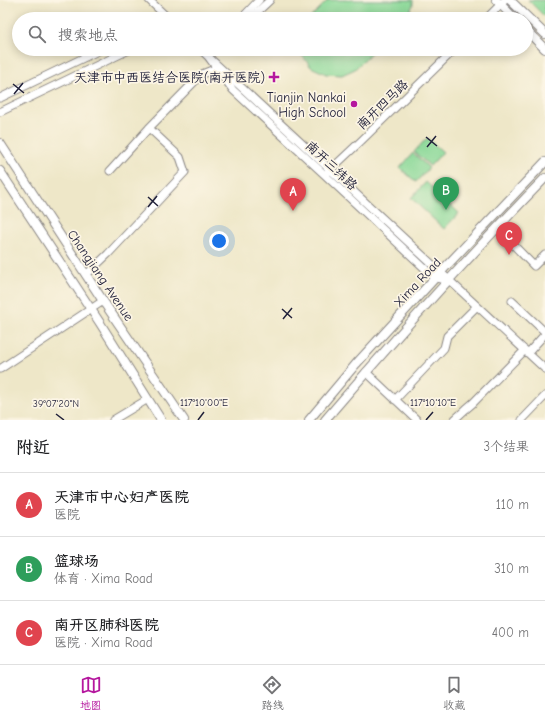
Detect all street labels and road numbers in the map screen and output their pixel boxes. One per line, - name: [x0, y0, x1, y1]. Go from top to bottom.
- street label: 南开四马路: [354, 76, 411, 132]
- street label: 南开三纬路: [303, 138, 361, 193]
- street label: Changjiang Avenue: [65, 227, 137, 324]
- street label: Xima Road: [391, 255, 444, 310]

